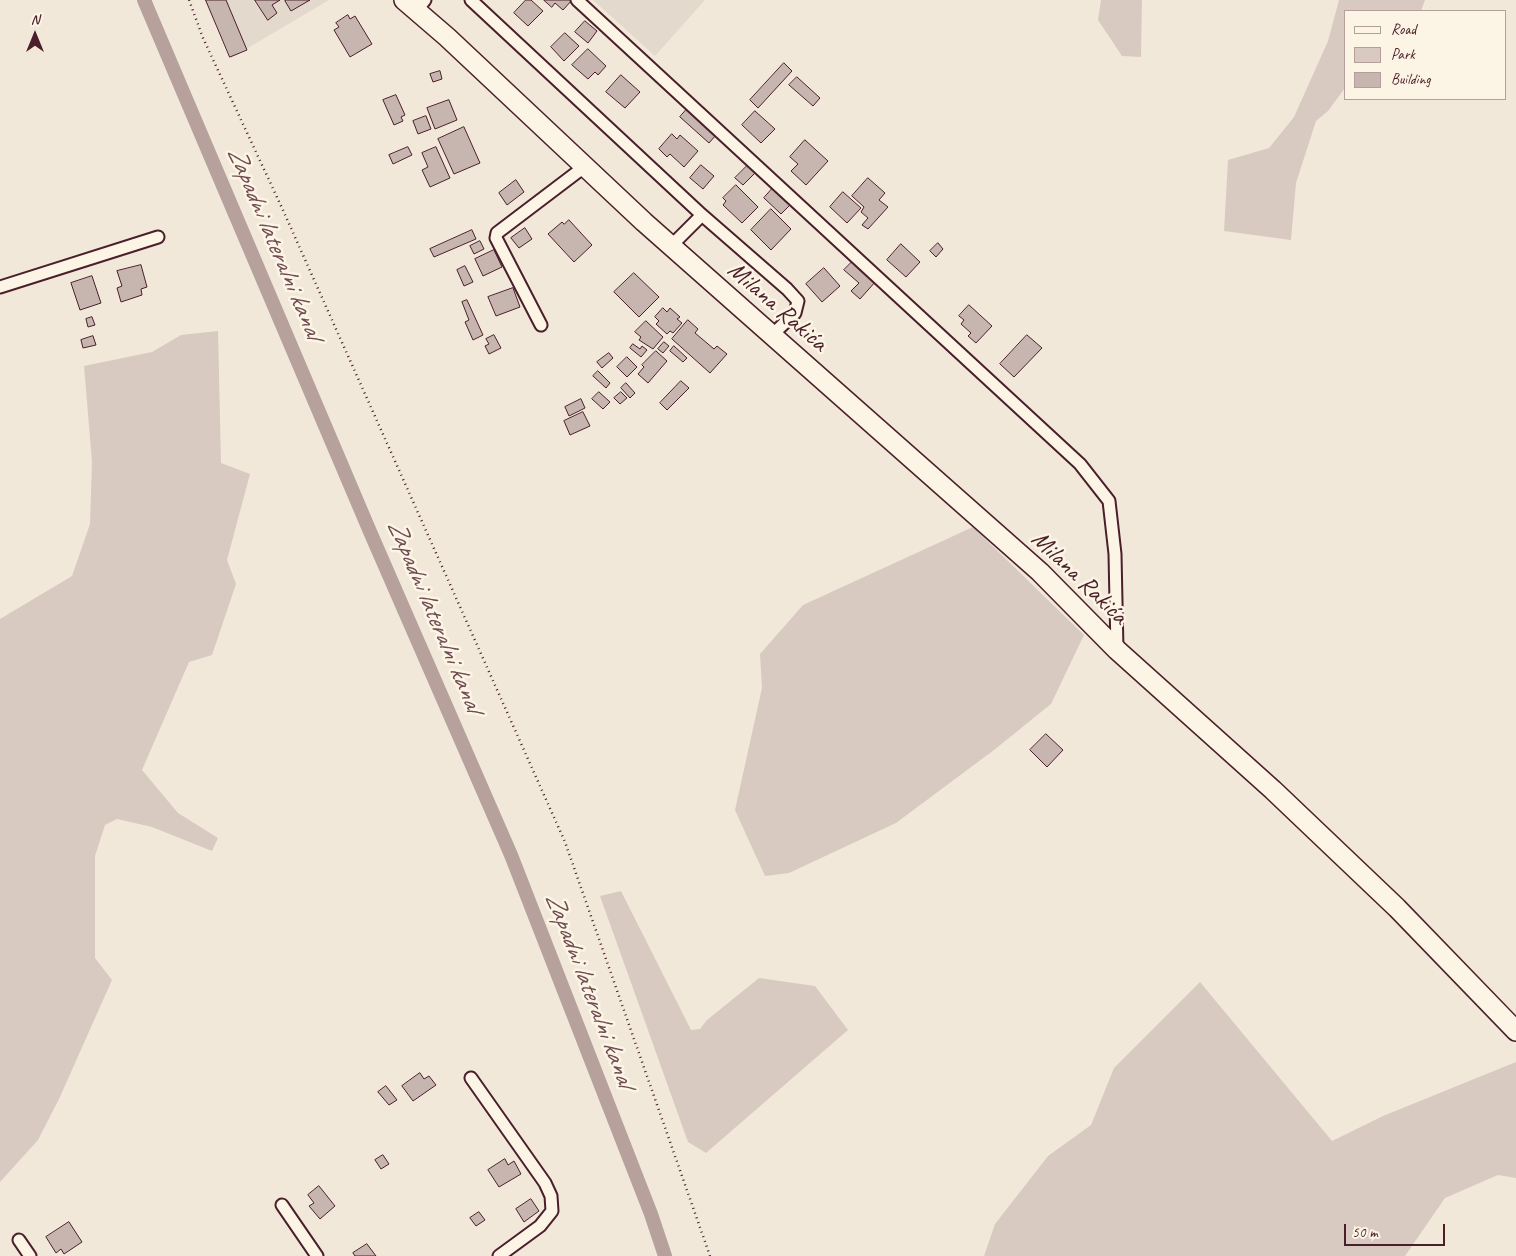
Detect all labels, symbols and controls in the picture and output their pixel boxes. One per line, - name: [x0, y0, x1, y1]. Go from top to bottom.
- north arrow: [10, 10, 60, 60]
- legend: [1344, 10, 1506, 100]
- text: N: [31, 11, 39, 28]
- text: Road: [1391, 20, 1416, 39]
- text: Park: [1391, 45, 1415, 64]
- text: Building: [1391, 70, 1430, 89]
- water label: Zapadni lateralni kanal: [220, 142, 328, 344]
- street label: Milana Rakića: [721, 256, 833, 358]
- water label: Zapadni lateralni kanal: [380, 515, 488, 717]
- street label: Milana Rakića: [1025, 525, 1133, 631]
- water label: Zapadni lateralni kanal: [538, 889, 640, 1091]
- scale bar: [1346, 1214, 1447, 1246]
- text: 50 m: [1352, 1223, 1378, 1242]

